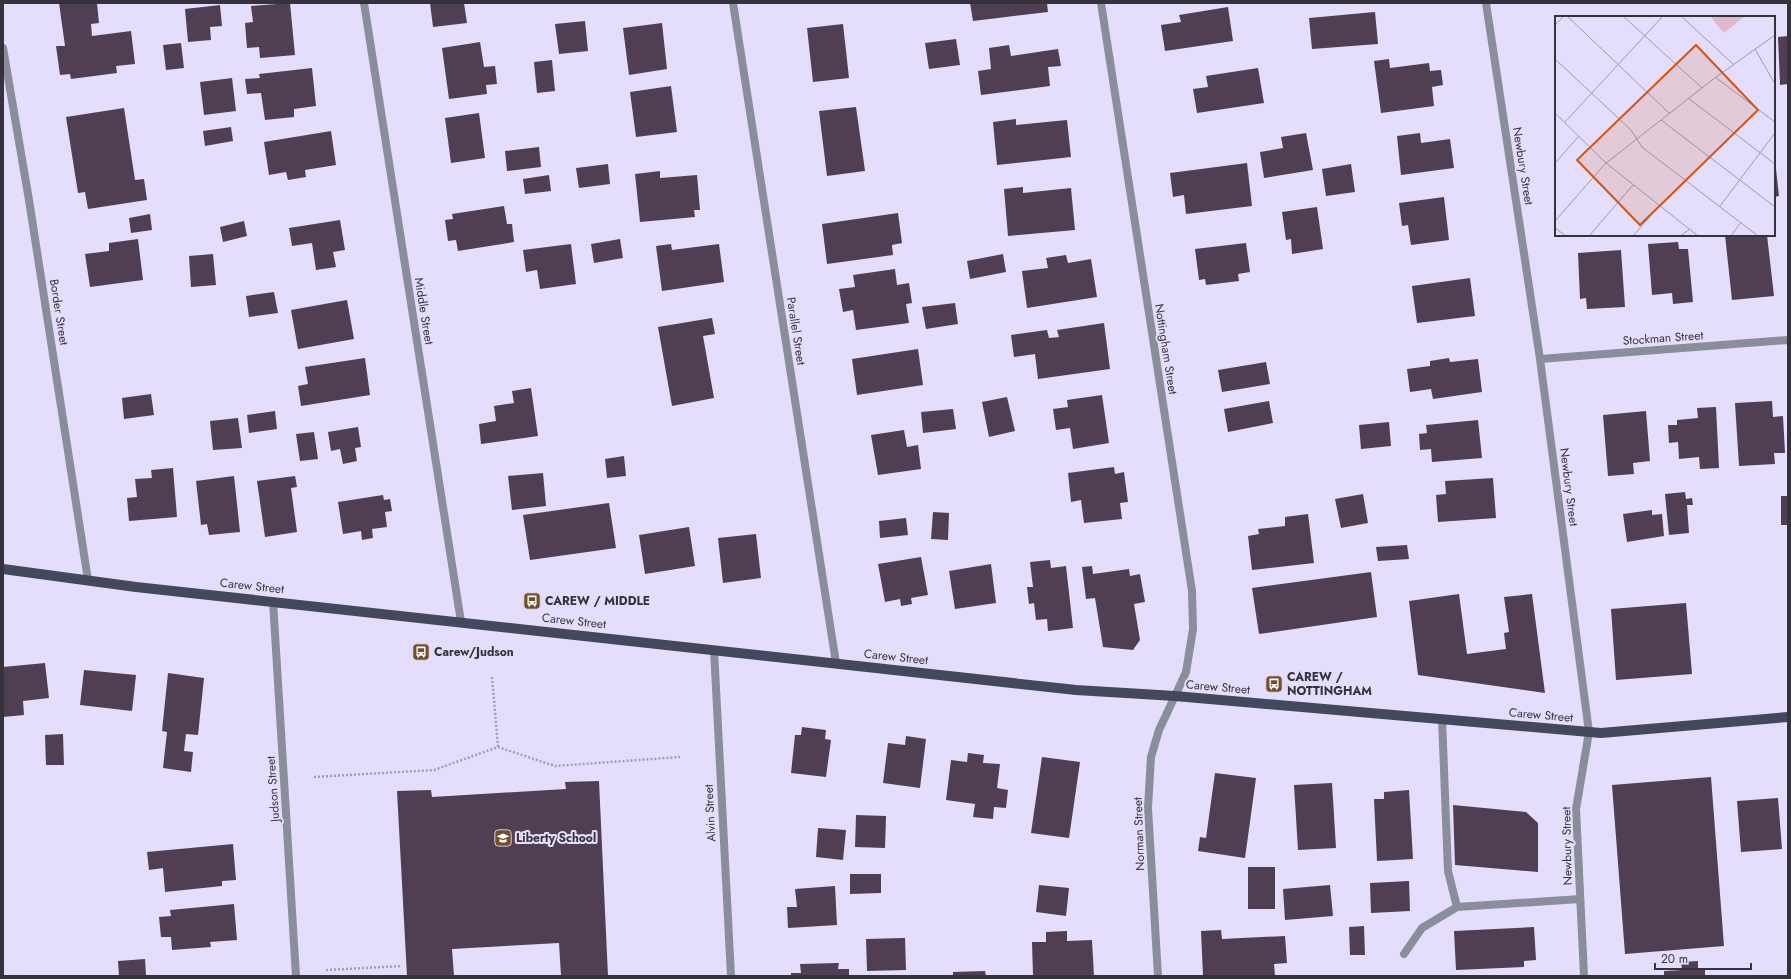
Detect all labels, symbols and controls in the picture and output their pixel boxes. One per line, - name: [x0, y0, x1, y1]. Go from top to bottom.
- inset map: [1555, 16, 1775, 236]
- street label: Newbury Street: [1508, 126, 1538, 206]
- street label: Middle Street: [410, 276, 438, 346]
- street label: Border Street: [45, 278, 73, 346]
- street label: Parallel Street: [782, 296, 810, 366]
- street label: Nottingham Street: [1150, 302, 1182, 396]
- street label: Stockman Street: [1622, 326, 1704, 350]
- street label: Newbury Street: [1555, 447, 1583, 527]
- street label: Carew Street: [219, 574, 285, 598]
- bus stop icon: CAREW / MIDDLE: [522, 591, 542, 611]
- place label: CAREW / MIDDLE: [545, 592, 650, 610]
- street label: Carew Street: [541, 609, 607, 633]
- bus stop icon: Carew/Judson: [411, 642, 431, 662]
- place label: Carew/Judson: [434, 643, 514, 661]
- street label: Carew Street: [863, 645, 929, 669]
- place label: CAREW / NOTTINGHAM: [1287, 668, 1372, 700]
- bus stop icon: CAREW / NOTTINGHAM: [1264, 674, 1284, 694]
- street label: Carew Street: [1185, 675, 1251, 699]
- street label: Carew Street: [1508, 703, 1574, 727]
- street label: Judson Street: [262, 755, 284, 825]
- street label: Alvin Street: [699, 784, 720, 842]
- street label: Norman Street: [1129, 797, 1149, 871]
- street label: Newbury Street: [1557, 806, 1577, 885]
- school or university icon: Liberty School: [493, 828, 513, 848]
- place label: Liberty School: [516, 829, 596, 847]
- scale bar: [1655, 945, 1751, 971]
- text: 20 m: [1661, 950, 1688, 968]

